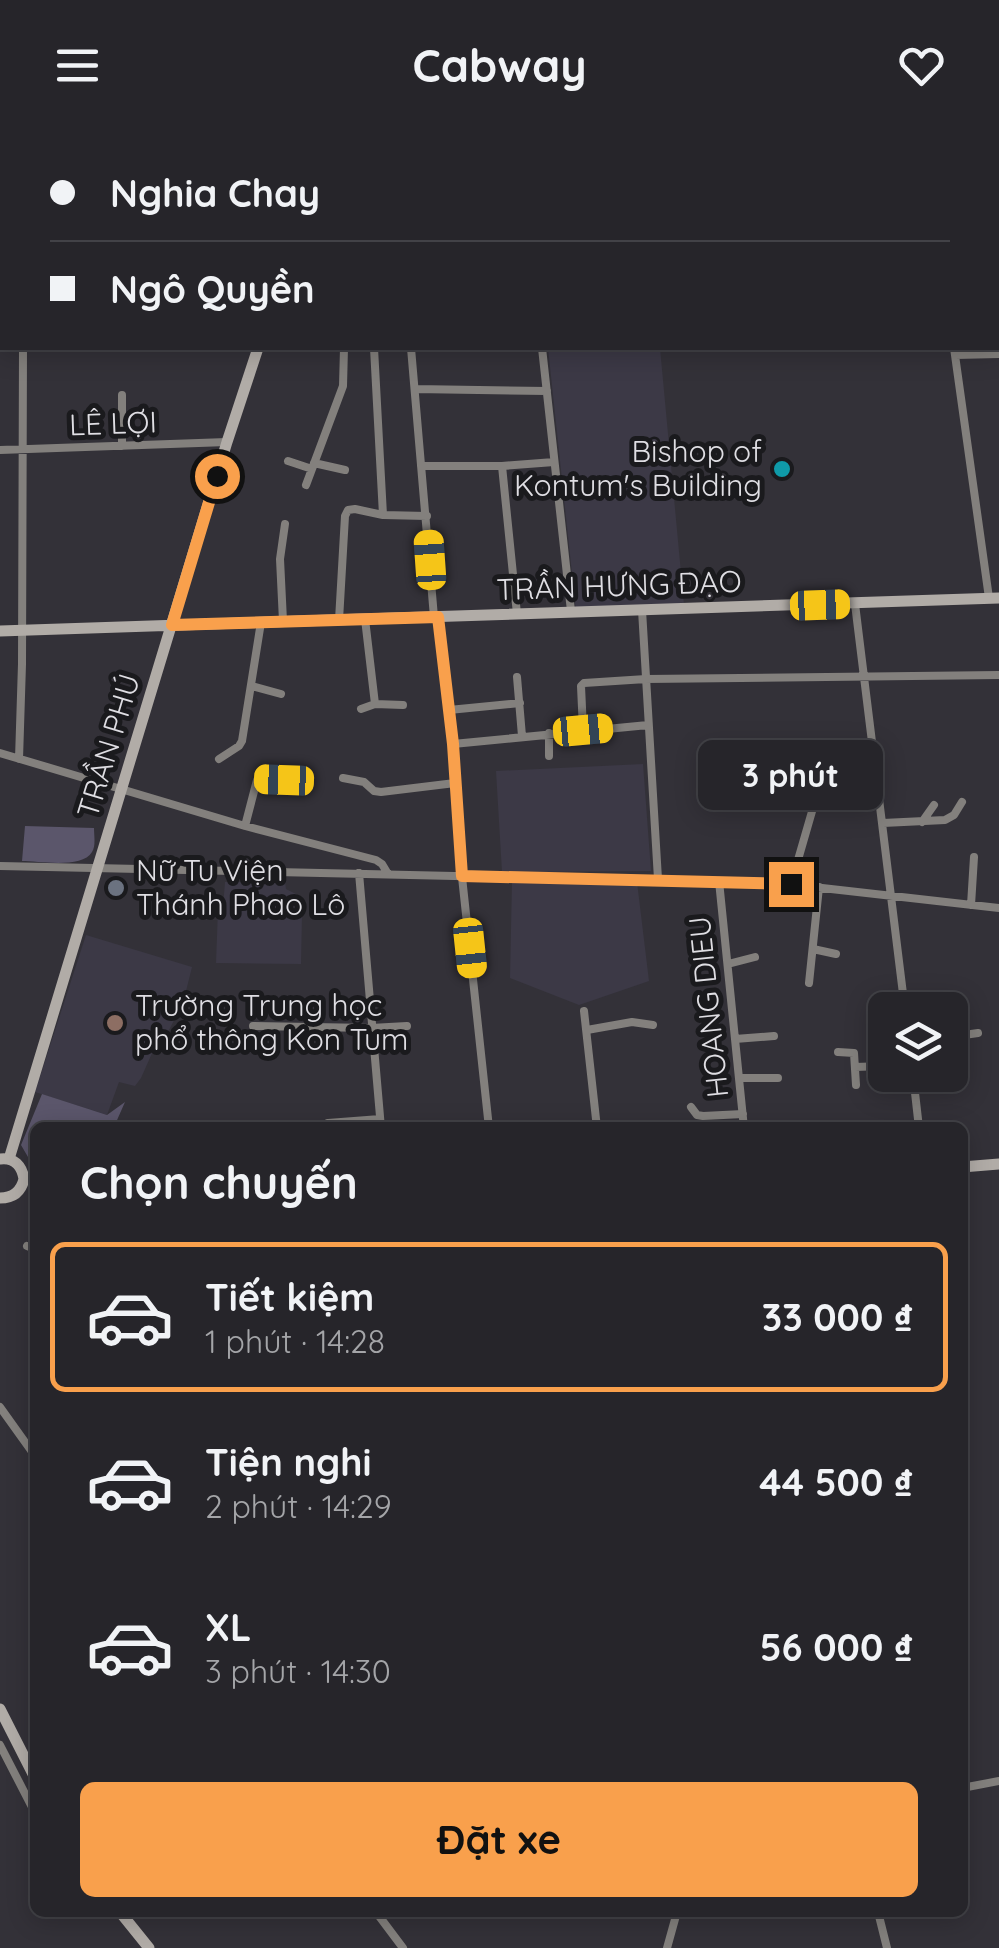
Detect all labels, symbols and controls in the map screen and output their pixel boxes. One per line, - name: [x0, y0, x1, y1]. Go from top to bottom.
- text: Cabway: [412, 37, 587, 93]
- icon: menu: [50, 38, 105, 93]
- icon: heart: [894, 38, 949, 93]
- text: Nghia Chay: [110, 169, 320, 217]
- text: Ngô Quyền: [110, 265, 315, 313]
- street label: LÊ LỢI: [69, 402, 157, 444]
- place label: Bishop of Kontum's Building: [514, 432, 762, 504]
- route start: [195, 454, 240, 499]
- marker: Bishop of Kontum's Building: [771, 458, 793, 480]
- car: [413, 529, 447, 591]
- street label: TRẦN HƯNG ĐẠO: [496, 561, 742, 608]
- car: [789, 589, 851, 621]
- street label: TRẦN PHÚ: [67, 669, 148, 822]
- car: [552, 712, 614, 748]
- callout: 3 phút: [698, 739, 884, 809]
- text: 3 phút: [742, 755, 839, 795]
- car: [253, 764, 315, 796]
- place label: Nữ Tu Viện Thánh Phao Lô: [136, 851, 345, 923]
- route end: [769, 862, 814, 907]
- marker: Nữ Tu Viện Thánh Phao Lô: [105, 877, 127, 899]
- street label: HOANG DIEU: [680, 915, 736, 1100]
- car: [452, 917, 488, 979]
- place label: Trường Trung học phổ thông Kon Tum: [135, 986, 408, 1058]
- map controls: [868, 992, 968, 1092]
- button: layers: [868, 992, 968, 1092]
- marker: Trường Trung học phổ thông Kon Tum: [104, 1012, 126, 1034]
- text: Chọn chuyến: [80, 1154, 358, 1210]
- icon: car: [85, 1272, 175, 1362]
- text: Tiết kiệm: [205, 1273, 374, 1321]
- text: 33 000 ₫: [762, 1293, 913, 1341]
- text: 1 phút · 14:28: [205, 1321, 385, 1361]
- icon: car: [85, 1437, 175, 1527]
- text: Tiện nghi: [205, 1438, 372, 1486]
- text: 44 500 ₫: [759, 1458, 913, 1506]
- text: 2 phút · 14:29: [205, 1486, 392, 1526]
- icon: car: [85, 1602, 175, 1692]
- text: XL: [205, 1603, 251, 1651]
- text: 56 000 ₫: [760, 1623, 913, 1671]
- text: 3 phút · 14:30: [205, 1651, 391, 1691]
- button: Đặt xe: [80, 1782, 918, 1897]

